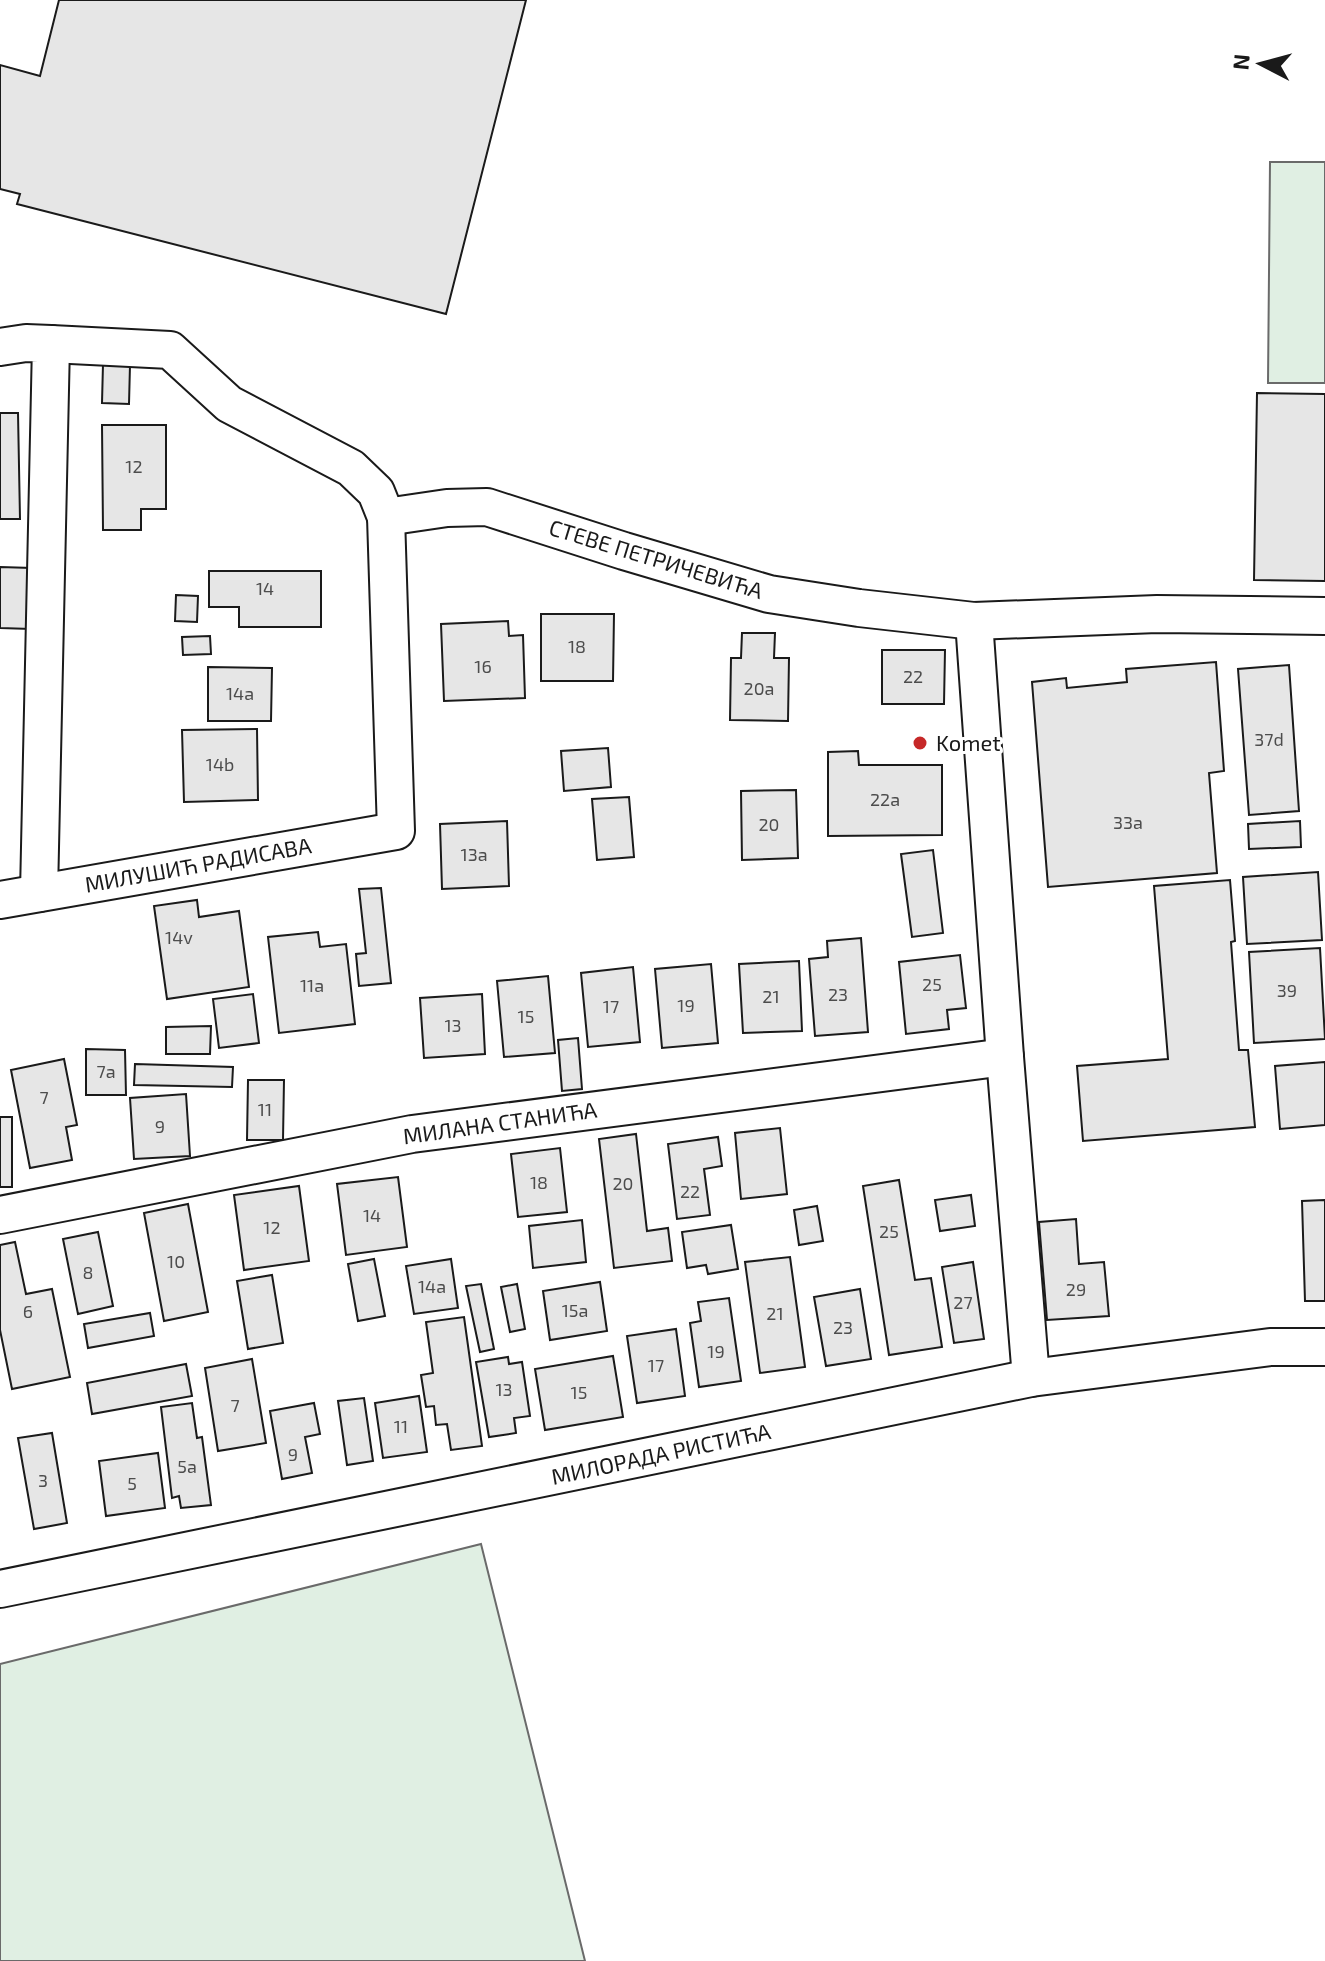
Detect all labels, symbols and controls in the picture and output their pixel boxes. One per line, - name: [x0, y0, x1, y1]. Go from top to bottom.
- north arrow: [1221, 24, 1301, 104]
- text: N: [1226, 53, 1254, 71]
- house number: 12: [125, 455, 143, 477]
- street label: СТЕВЕ ПЕТРИЧЕВИЋА: [546, 513, 767, 603]
- house number: 14: [256, 577, 274, 599]
- house number: 18: [568, 635, 586, 657]
- house number: 16: [474, 655, 492, 677]
- house number: 22: [903, 665, 923, 687]
- house number: 20a: [744, 677, 774, 699]
- house number: 14a: [226, 682, 254, 704]
- house number: 37d: [1254, 728, 1284, 750]
- place label: Komet: [936, 729, 1001, 755]
- marker: Komet: [911, 734, 929, 752]
- house number: 14b: [206, 753, 234, 775]
- house number: 22a: [870, 788, 900, 810]
- house number: 33a: [1113, 811, 1143, 833]
- house number: 20: [759, 813, 779, 835]
- street label: МИЛУШИЋ РАДИСАВА: [83, 831, 313, 897]
- house number: 13a: [460, 843, 488, 865]
- house number: 14v: [165, 926, 193, 948]
- house number: 25: [922, 973, 942, 995]
- house number: 11a: [300, 974, 324, 996]
- house number: 39: [1277, 979, 1297, 1001]
- house number: 23: [828, 983, 848, 1005]
- house number: 21: [762, 985, 780, 1007]
- house number: 19: [677, 994, 695, 1016]
- house number: 17: [603, 995, 619, 1017]
- house number: 15: [518, 1005, 534, 1027]
- house number: 13: [444, 1014, 462, 1036]
- house number: 7a: [96, 1060, 116, 1082]
- house number: 7: [39, 1086, 49, 1108]
- street label: МИЛАНА СТАНИЋА: [401, 1095, 599, 1148]
- house number: 11: [258, 1098, 272, 1120]
- house number: 9: [155, 1115, 165, 1137]
- house number: 18: [530, 1171, 548, 1193]
- house number: 20: [613, 1172, 633, 1194]
- house number: 22: [680, 1180, 700, 1202]
- house number: 14: [363, 1204, 381, 1226]
- house number: 12: [263, 1216, 281, 1238]
- house number: 25: [879, 1220, 899, 1242]
- house number: 10: [167, 1250, 185, 1272]
- house number: 8: [83, 1261, 93, 1283]
- house number: 14a: [418, 1275, 446, 1297]
- house number: 29: [1066, 1278, 1086, 1300]
- house number: 27: [953, 1291, 973, 1313]
- house number: 15a: [562, 1299, 588, 1321]
- house number: 6: [23, 1300, 33, 1322]
- house number: 21: [766, 1302, 784, 1324]
- house number: 23: [833, 1316, 853, 1338]
- house number: 19: [707, 1340, 725, 1362]
- house number: 17: [648, 1354, 664, 1376]
- house number: 13: [495, 1378, 513, 1400]
- house number: 15: [571, 1381, 587, 1403]
- house number: 7: [230, 1394, 240, 1416]
- house number: 11: [394, 1415, 408, 1437]
- street label: МИЛОРАДА РИСТИЋА: [549, 1417, 773, 1489]
- house number: 9: [288, 1443, 298, 1465]
- house number: 5a: [177, 1455, 197, 1477]
- house number: 3: [38, 1469, 48, 1491]
- house number: 5: [127, 1472, 137, 1494]

